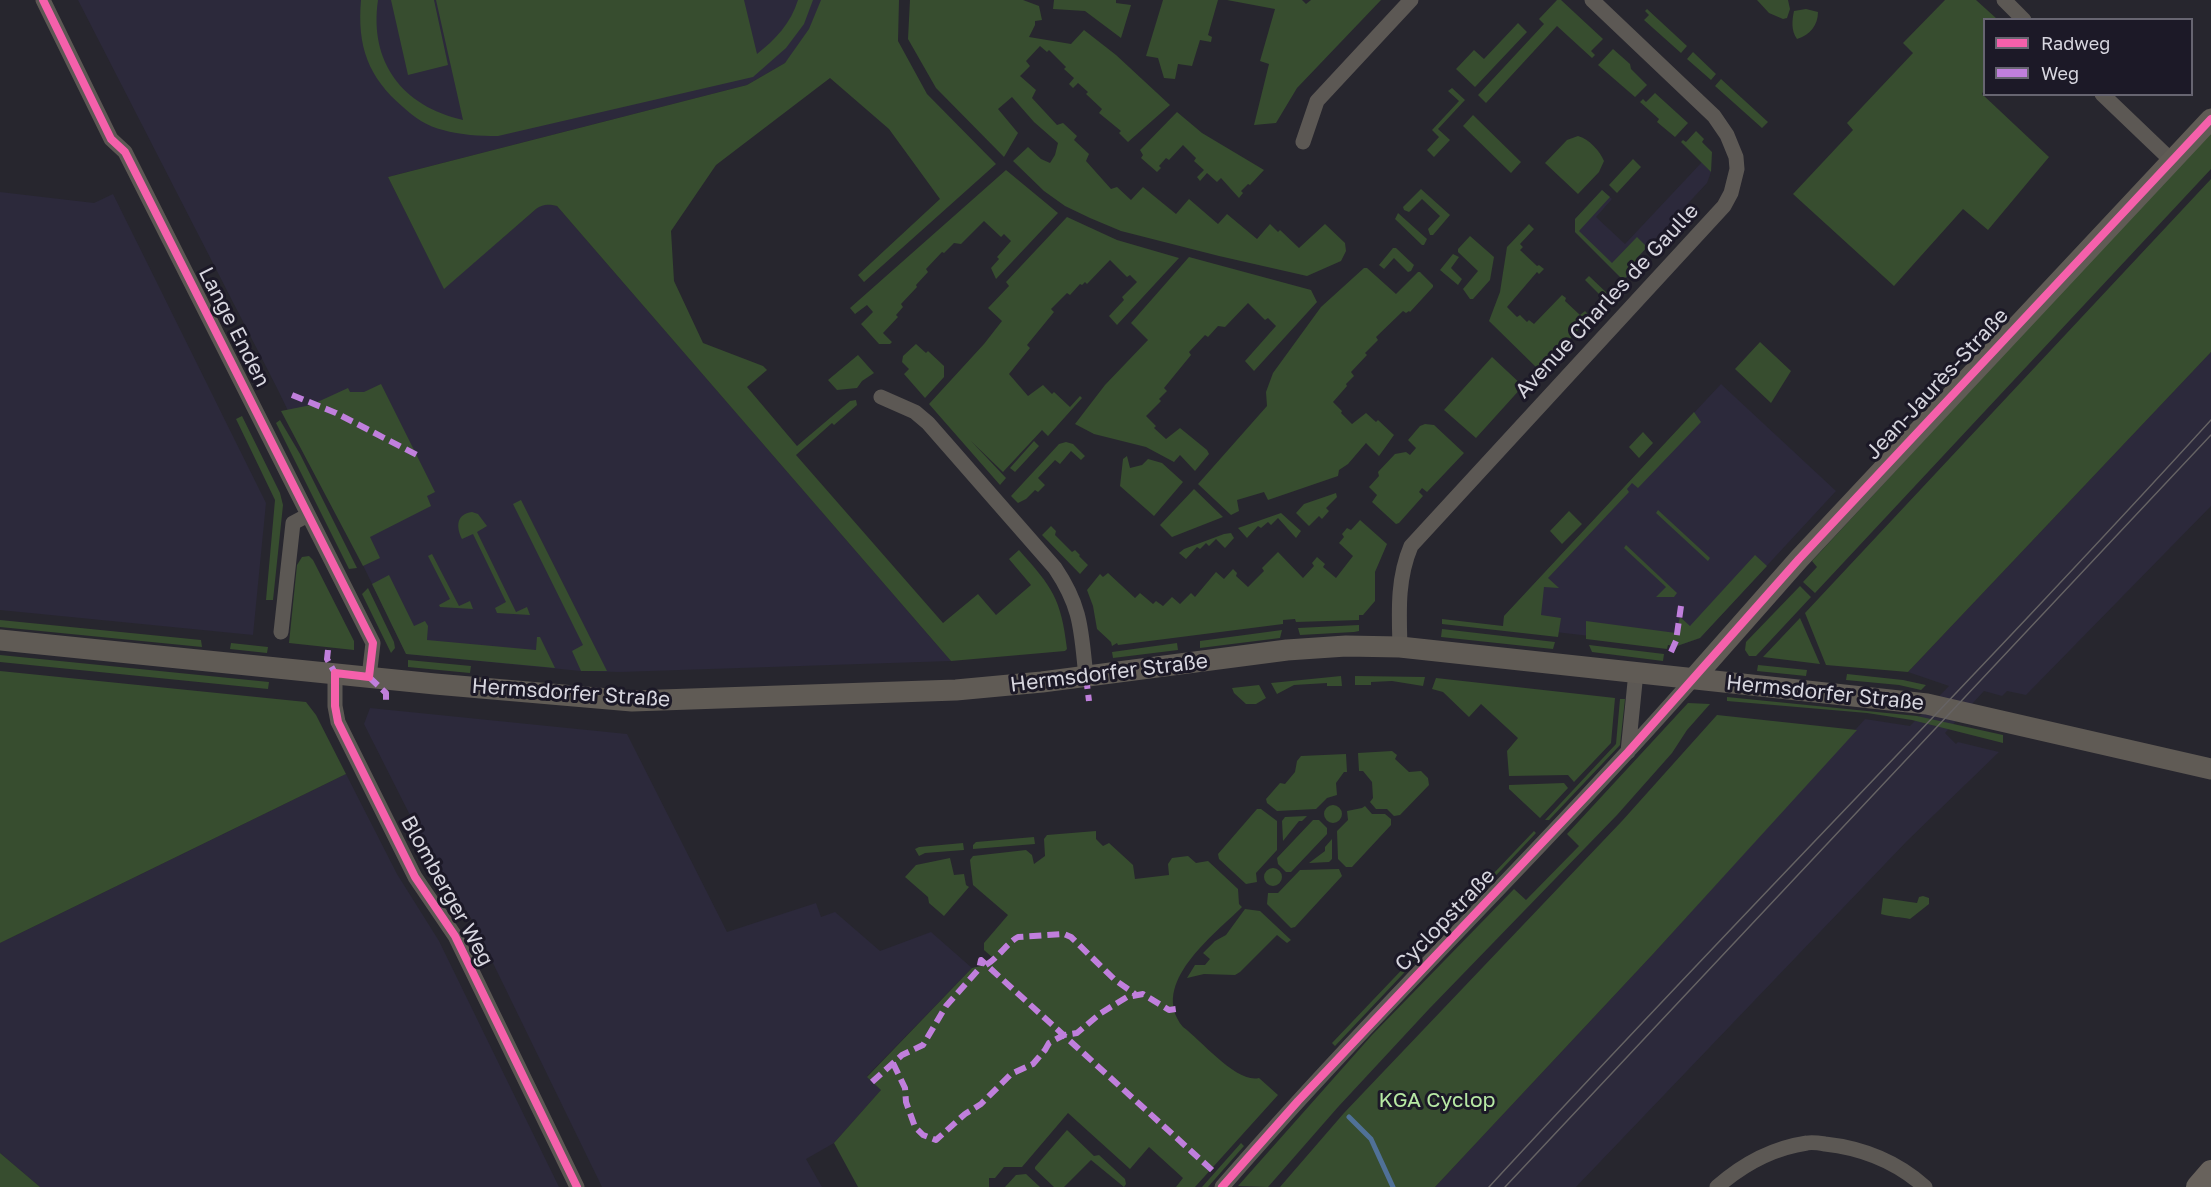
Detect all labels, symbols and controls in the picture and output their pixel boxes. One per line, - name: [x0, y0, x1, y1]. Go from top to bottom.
- legend: [1983, 18, 2193, 96]
- text: Radweg: [2041, 32, 2110, 54]
- text: Weg: [2041, 62, 2079, 84]
- street label: Avenue Charles de Gaulle: [1510, 198, 1704, 404]
- street label: Lange Enden: [193, 263, 275, 391]
- street label: Jean-Jaurès-Straße: [1860, 303, 2014, 465]
- street label: Hermsdorfer Straße: [1009, 648, 1209, 698]
- street label: Hermsdorfer Straße: [1725, 670, 1925, 716]
- street label: Hermsdorfer Straße: [471, 673, 671, 713]
- street label: Blomberger Weg: [395, 812, 499, 970]
- street label: Cyclopstraße: [1390, 863, 1500, 977]
- park label: KGA Cyclop: [1379, 1087, 1495, 1113]

